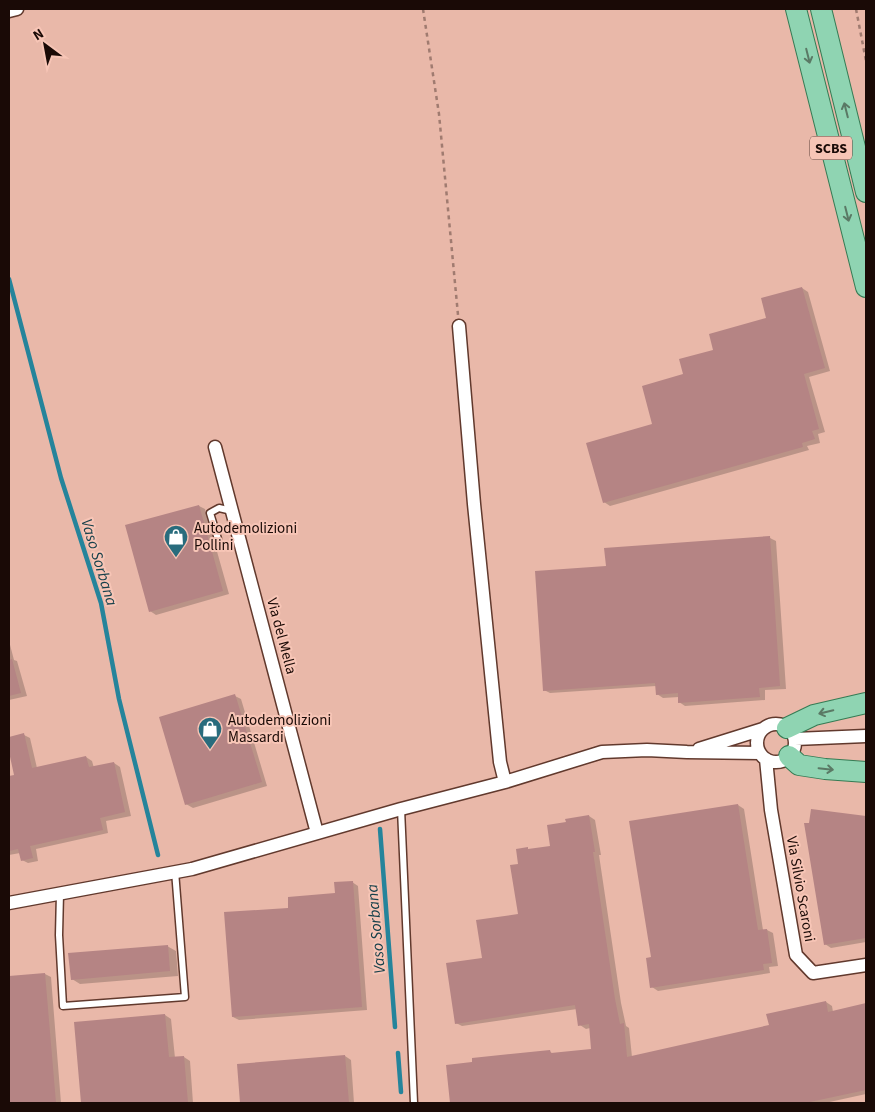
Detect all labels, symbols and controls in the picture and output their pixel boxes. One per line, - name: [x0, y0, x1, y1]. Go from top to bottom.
- north arrow: [20, 20, 70, 70]
- text: N: [29, 24, 48, 46]
- one-way arrow: [804, 48, 813, 64]
- one-way arrow: [841, 103, 850, 119]
- road number: SCBS: [810, 136, 852, 160]
- one-way arrow: [843, 205, 852, 221]
- water label: Vaso Sorbana: [75, 516, 123, 609]
- place label: Autodemolizioni Pollini: [194, 518, 297, 556]
- shop icon: Autodemolizioni Pollini: [163, 524, 189, 558]
- street label: Via del Mella: [261, 596, 302, 677]
- one-way arrow: [818, 708, 834, 717]
- place label: Autodemolizioni Massardi: [228, 710, 331, 748]
- shop icon: Autodemolizioni Massardi: [197, 716, 223, 750]
- one-way arrow: [818, 764, 834, 774]
- street label: Via Silvio Scaroni: [781, 835, 820, 943]
- water label: Vaso Sorbana: [361, 883, 391, 975]

